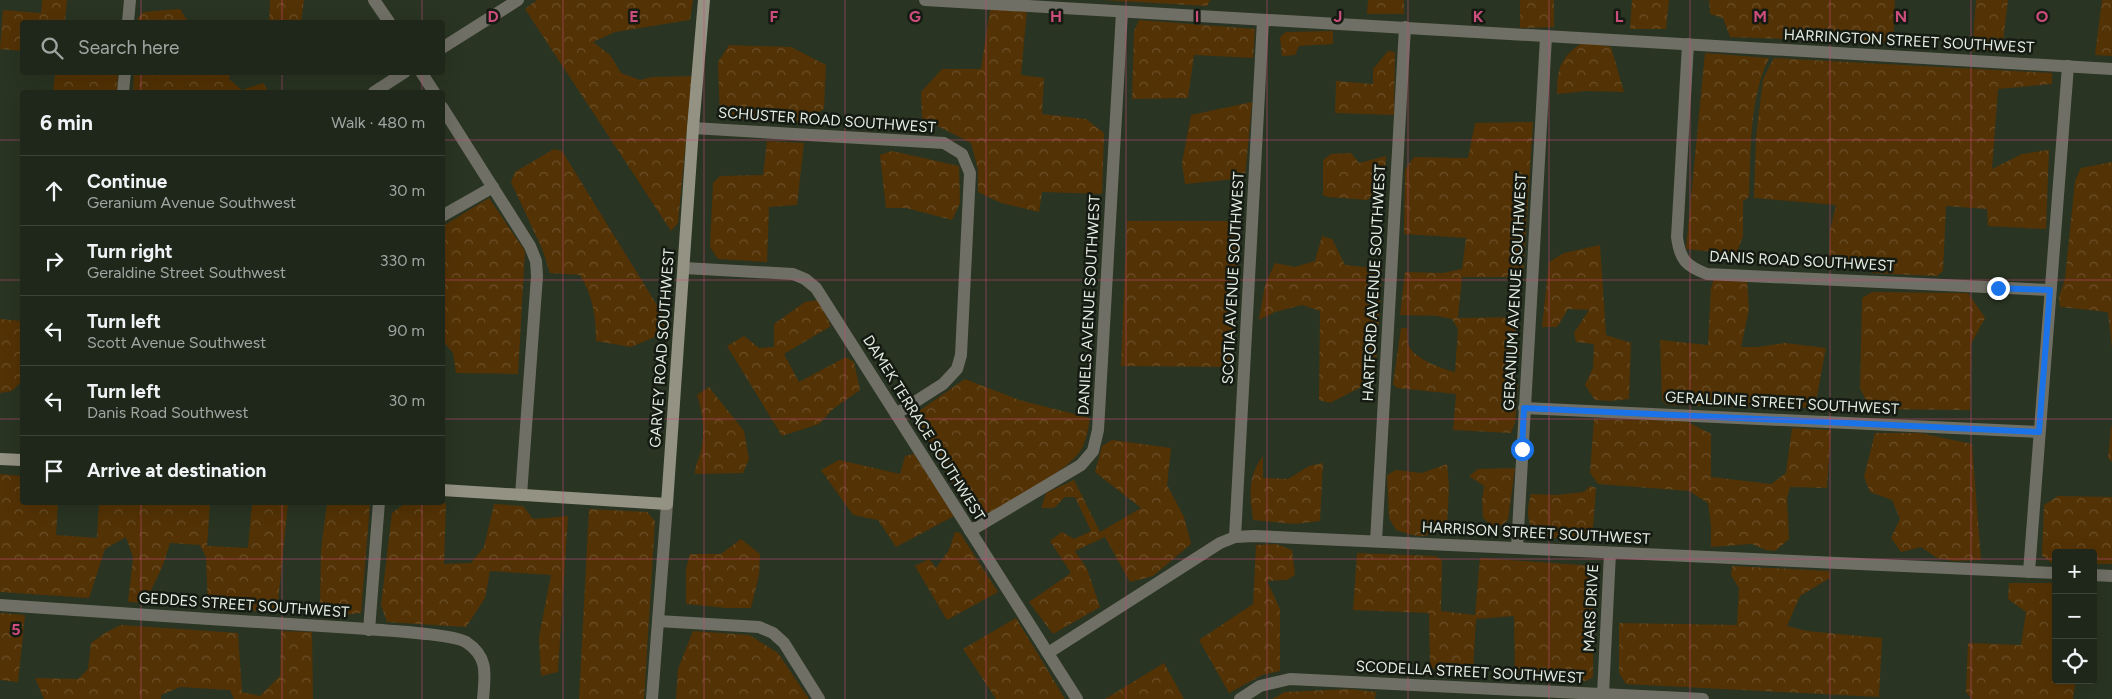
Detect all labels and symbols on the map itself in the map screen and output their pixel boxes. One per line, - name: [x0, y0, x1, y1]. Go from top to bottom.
- text: D: [487, 7, 499, 26]
- text: E: [629, 7, 639, 26]
- text: F: [770, 7, 779, 26]
- text: G: [909, 7, 921, 26]
- text: H: [1050, 7, 1062, 26]
- text: I: [1195, 7, 1199, 26]
- text: J: [1334, 7, 1342, 26]
- text: K: [1473, 7, 1484, 26]
- text: L: [1615, 7, 1624, 26]
- text: M: [1753, 7, 1767, 26]
- text: N: [1895, 7, 1907, 26]
- text: O: [2036, 7, 2049, 26]
- street label: HARRINGTON STREET SOUTHWEST: [1783, 25, 2035, 57]
- street label: SCHUSTER ROAD SOUTHWEST: [718, 103, 937, 137]
- street label: HARTFORD AVENUE SOUTHWEST: [1359, 163, 1389, 402]
- street label: SCOTIA AVENUE SOUTHWEST: [1218, 170, 1248, 385]
- street label: GERANIUM AVENUE SOUTHWEST: [1500, 172, 1530, 411]
- street label: DANIELS AVENUE SOUTHWEST: [1074, 193, 1104, 416]
- street label: GARVEY ROAD SOUTHWEST: [646, 247, 678, 448]
- street label: DANIS ROAD SOUTHWEST: [1709, 247, 1896, 275]
- route end: [1987, 277, 2010, 300]
- street label: DAMEK TERRACE SOUTHWEST: [859, 332, 989, 525]
- street label: GERALDINE STREET SOUTHWEST: [1664, 388, 1900, 418]
- route start: [1511, 438, 1534, 461]
- street label: HARRISON STREET SOUTHWEST: [1421, 518, 1651, 548]
- street label: MARS DRIVE: [1580, 563, 1602, 653]
- street label: GEDDES STREET SOUTHWEST: [138, 589, 351, 621]
- text: 5: [11, 620, 21, 639]
- street label: SCODELLA STREET SOUTHWEST: [1355, 657, 1585, 687]

